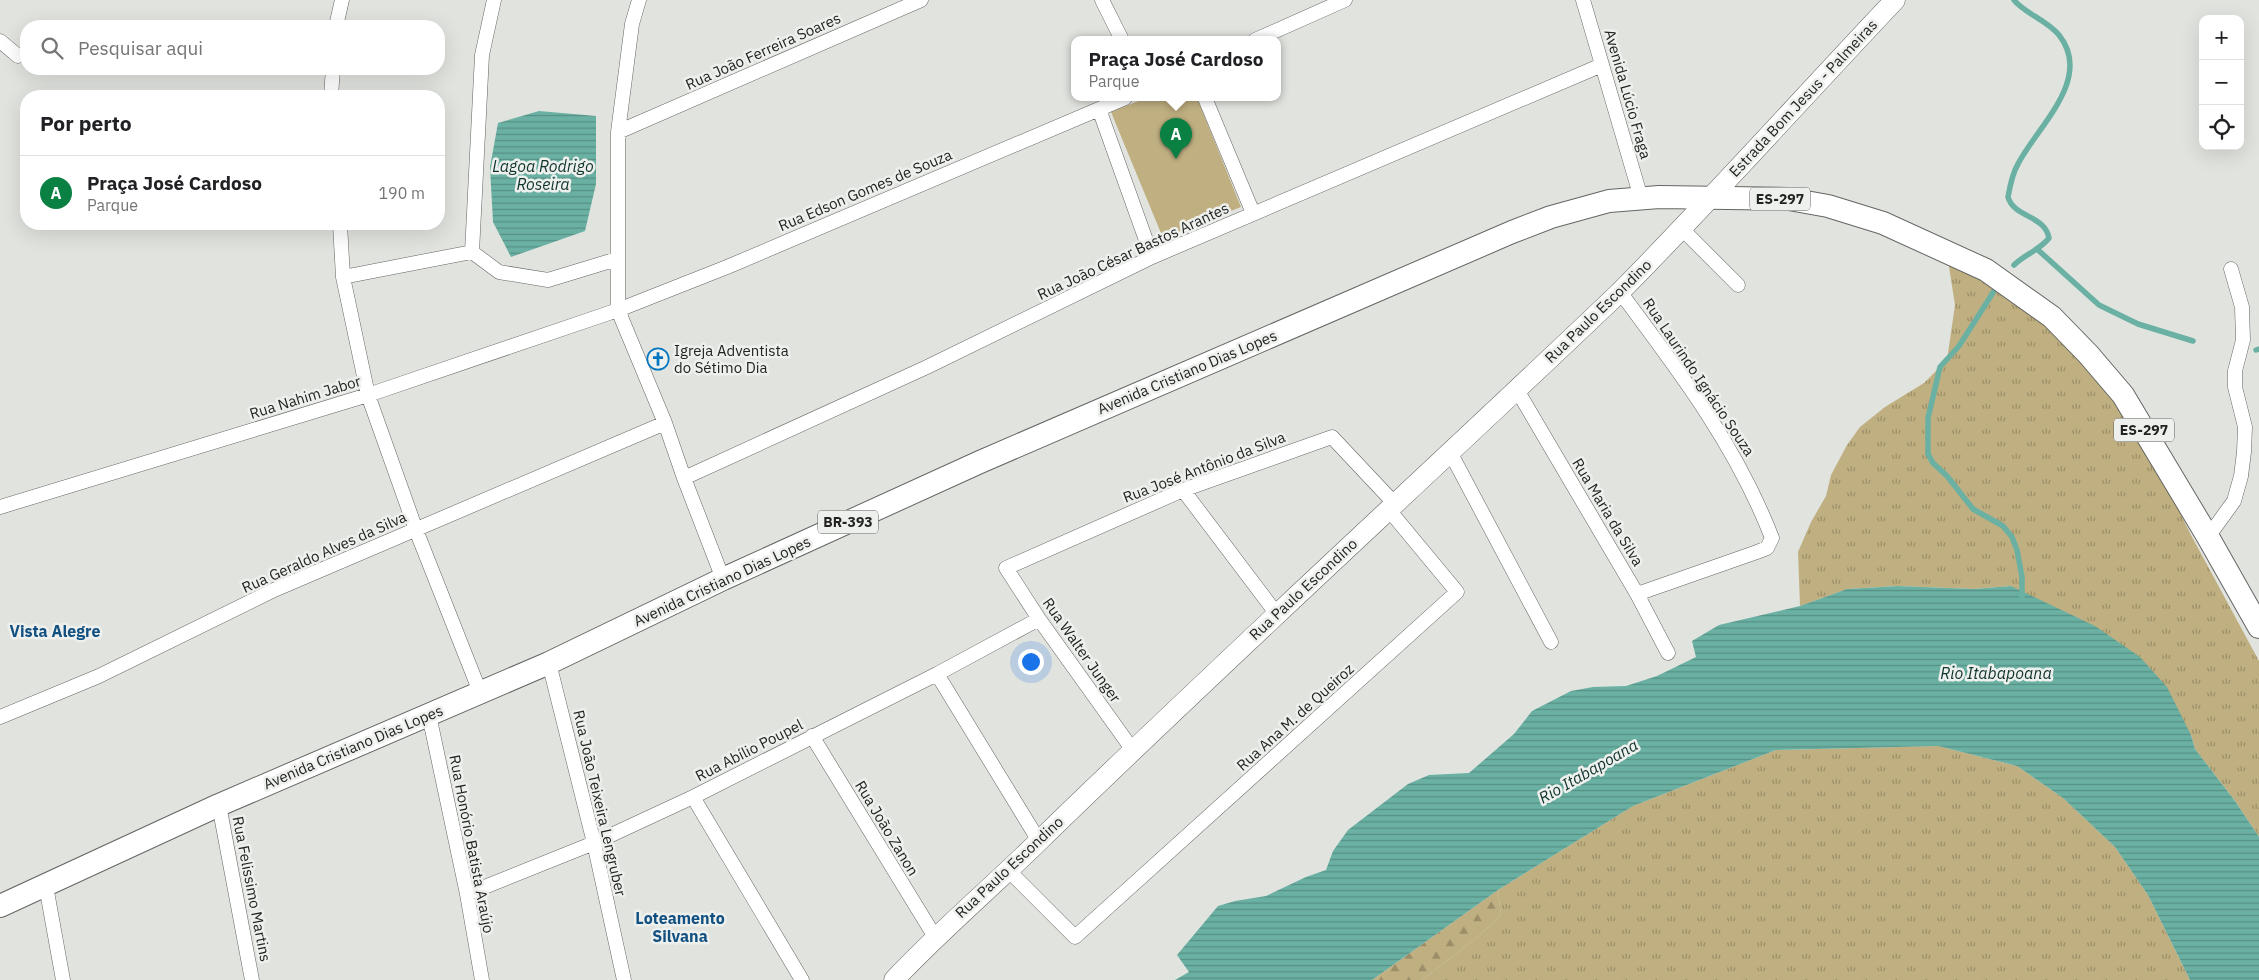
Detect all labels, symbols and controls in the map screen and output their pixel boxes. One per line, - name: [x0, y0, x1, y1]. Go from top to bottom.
- street label: Rua João Ferreira Soares: [682, 8, 844, 94]
- street label: Estrada Bom Jesus - Palmeiras: [1725, 15, 1881, 181]
- map controls: [2199, 15, 2244, 150]
- button: +: [2199, 15, 2244, 60]
- search box: [20, 20, 445, 75]
- street label: Avenida Lúcio Fraga: [1600, 27, 1656, 161]
- icon: search: [38, 34, 66, 62]
- text: Pesquisar aqui: [78, 36, 203, 60]
- popup: [1071, 36, 1281, 101]
- text: Praça José Cardoso: [1088, 47, 1264, 71]
- button: −: [2199, 60, 2244, 105]
- text: Parque: [1088, 71, 1140, 91]
- button: locate: [2199, 105, 2244, 150]
- text: Por perto: [40, 109, 132, 137]
- pin: A: [1160, 118, 1192, 159]
- street label: Rua Edson Gomes de Souza: [775, 145, 955, 235]
- water label: Lagoa Rodrigo Roseira: [492, 156, 594, 194]
- text: Praça José Cardoso: [87, 171, 262, 195]
- text: A: [51, 183, 61, 203]
- text: 190 m: [378, 183, 425, 203]
- road number: ES-297: [1750, 188, 1810, 210]
- text: Parque: [87, 195, 138, 215]
- street label: Rua João César Bastos Arantes: [1034, 198, 1232, 304]
- street label: Rua Paulo Escondino: [1541, 255, 1655, 367]
- street label: Rua Laurindo Ignácio Souza: [1639, 294, 1759, 460]
- street label: Avenida Cristiano Dias Lopes: [1094, 325, 1280, 419]
- place label: Igreja Adventista do Sétimo Dia: [674, 341, 789, 377]
- church icon: Igreja Adventista do Sétimo Dia: [646, 347, 670, 371]
- street label: Rua Nahim Jabor: [247, 371, 363, 423]
- road number: ES-297: [2114, 418, 2174, 442]
- street label: Rua José Antônio da Silva: [1120, 427, 1288, 507]
- street label: Rua Maria da Silva: [1568, 455, 1648, 569]
- street label: Rua Geraldo Alves da Silva: [239, 507, 409, 597]
- road number: BR-393: [818, 511, 878, 534]
- street label: Avenida Cristiano Dias Lopes: [630, 532, 814, 630]
- street label: Rua Paulo Escondino: [1245, 534, 1361, 644]
- street label: Rua Walter Junger: [1039, 594, 1126, 706]
- district label: Vista Alegre: [10, 621, 100, 641]
- your location: [1018, 649, 1044, 675]
- street label: Rua Ana M. de Queiroz: [1232, 659, 1358, 775]
- water label: Rio Itabapoana: [1940, 663, 2052, 683]
- street label: Avenida Cristiano Dias Lopes: [260, 700, 446, 794]
- street label: Rua João Teixeira Lengruber: [569, 708, 631, 898]
- street label: Rua Abílio Poupel: [692, 715, 806, 785]
- water label: Rio Itabapoana: [1535, 734, 1641, 808]
- street label: Rua Honório Batista Araújo: [445, 753, 499, 935]
- street label: Rua João Zanon: [851, 777, 923, 879]
- street label: Rua Paulo Escondino: [951, 812, 1067, 922]
- street label: Rua Felissimo Martins: [229, 815, 275, 963]
- district label: Loteamento Silvana: [635, 908, 725, 946]

